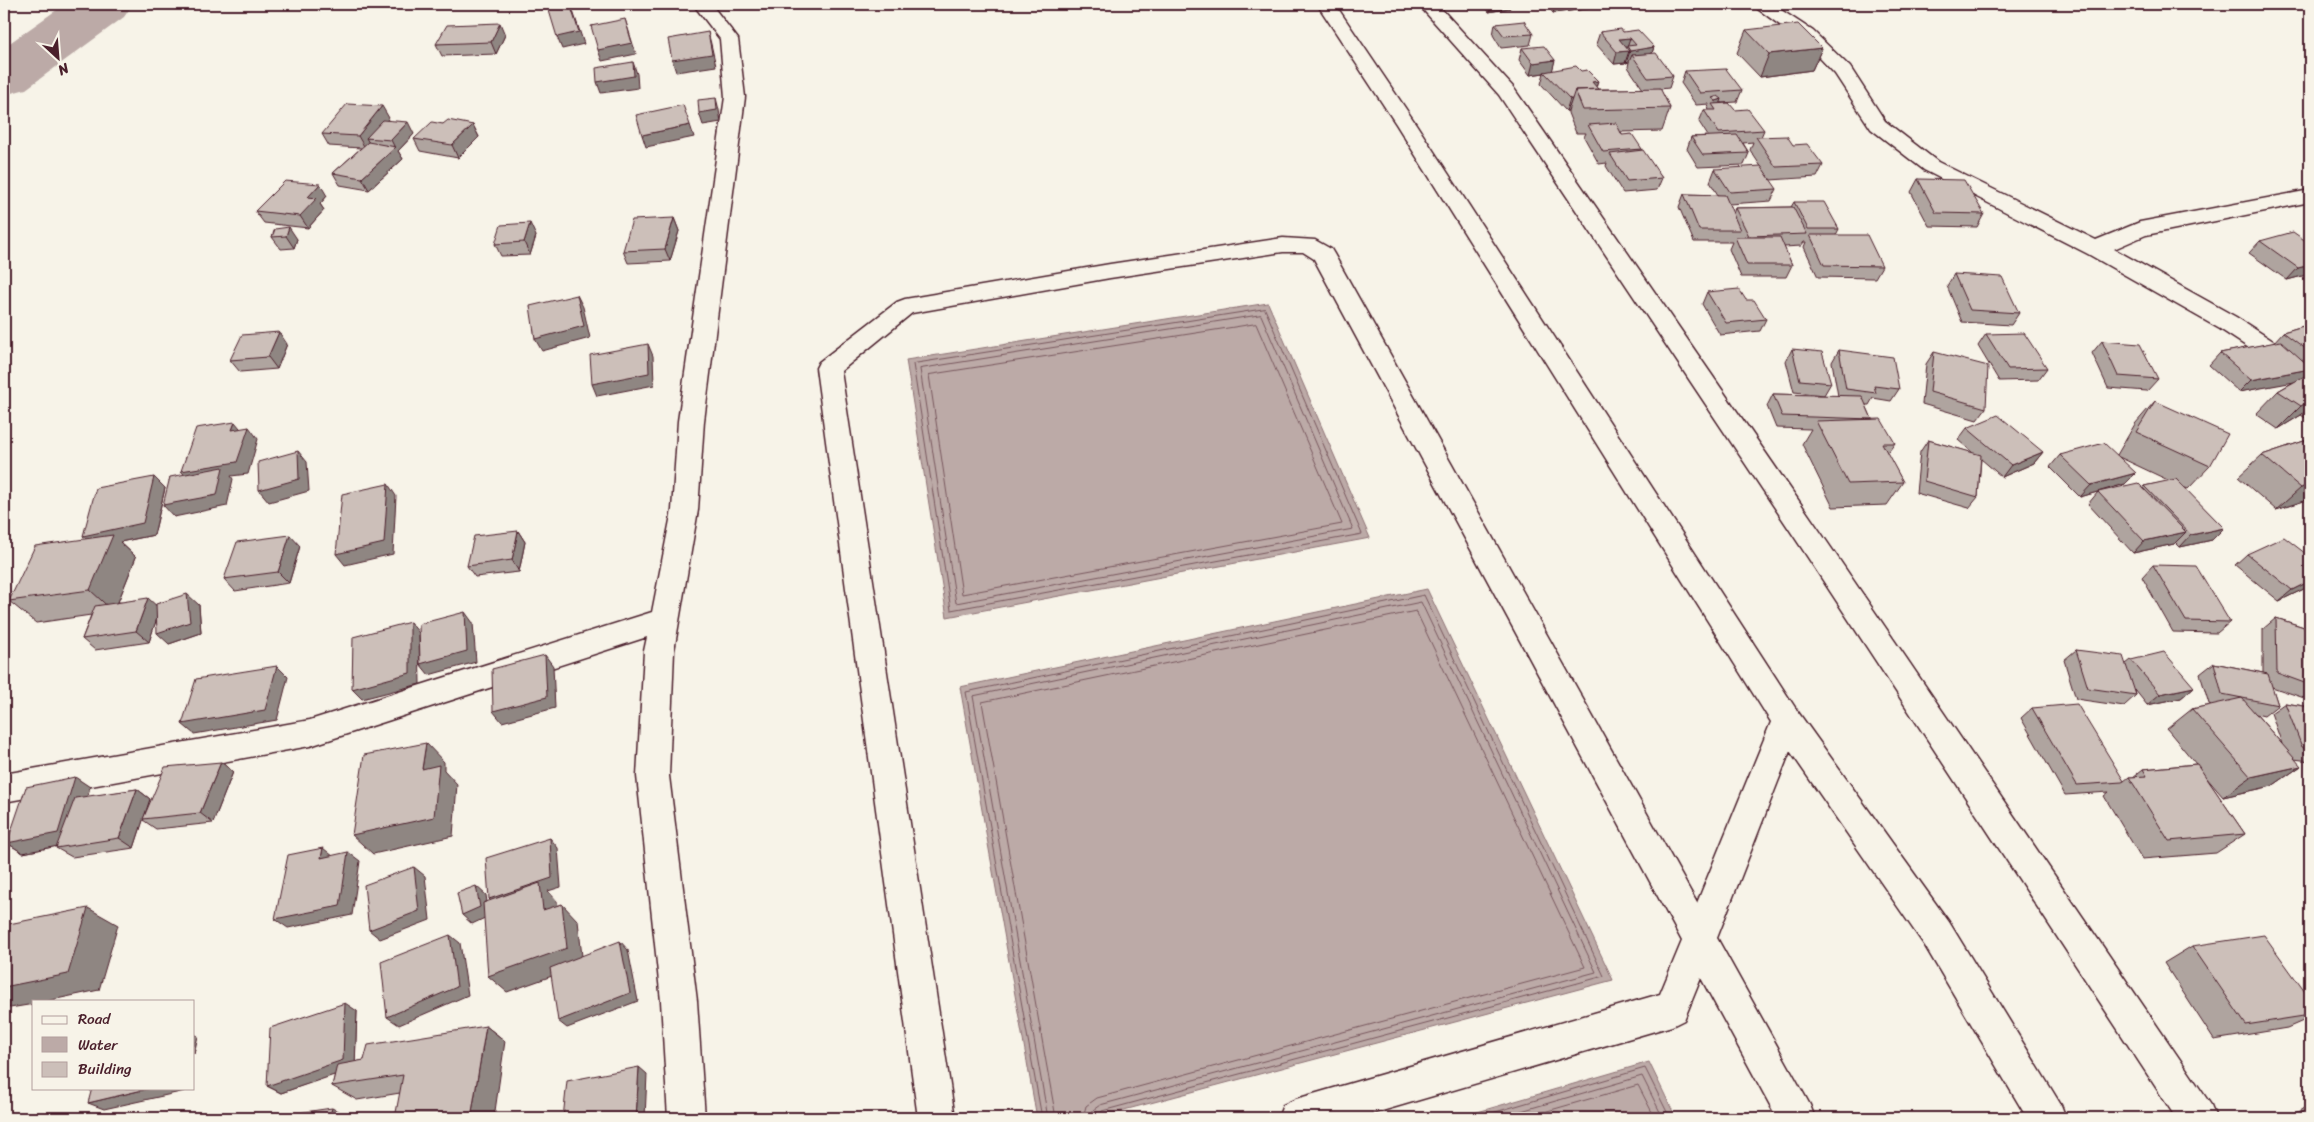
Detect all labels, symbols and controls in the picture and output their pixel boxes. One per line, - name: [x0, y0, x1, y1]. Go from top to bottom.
- north arrow: [32, 32, 82, 82]
- text: N: [53, 55, 74, 83]
- legend: [32, 1000, 195, 1090]
- text: Road: [78, 1006, 111, 1032]
- text: Water: [78, 1032, 118, 1058]
- text: Building: [78, 1056, 132, 1082]

